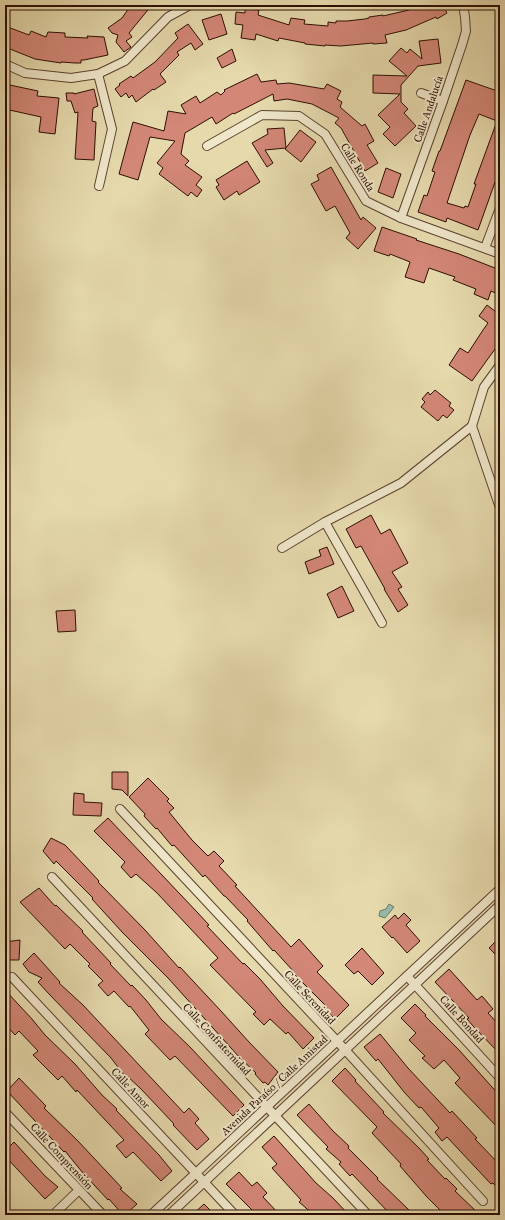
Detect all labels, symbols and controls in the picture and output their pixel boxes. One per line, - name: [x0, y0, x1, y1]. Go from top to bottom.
- street label: Calle Andalucía: [411, 74, 446, 144]
- street label: Calle Ronda: [338, 141, 378, 194]
- street label: Calle Serenidad: [281, 968, 338, 1027]
- street label: Calle Bondad: [437, 993, 487, 1046]
- street label: Calle Confraternidad: [180, 1001, 254, 1078]
- street label: Avenida Paraíso / Calle Amistad: [218, 1032, 331, 1139]
- street label: Calle Amor: [108, 1065, 153, 1112]
- street label: Calle Comprensión: [28, 1120, 96, 1192]

